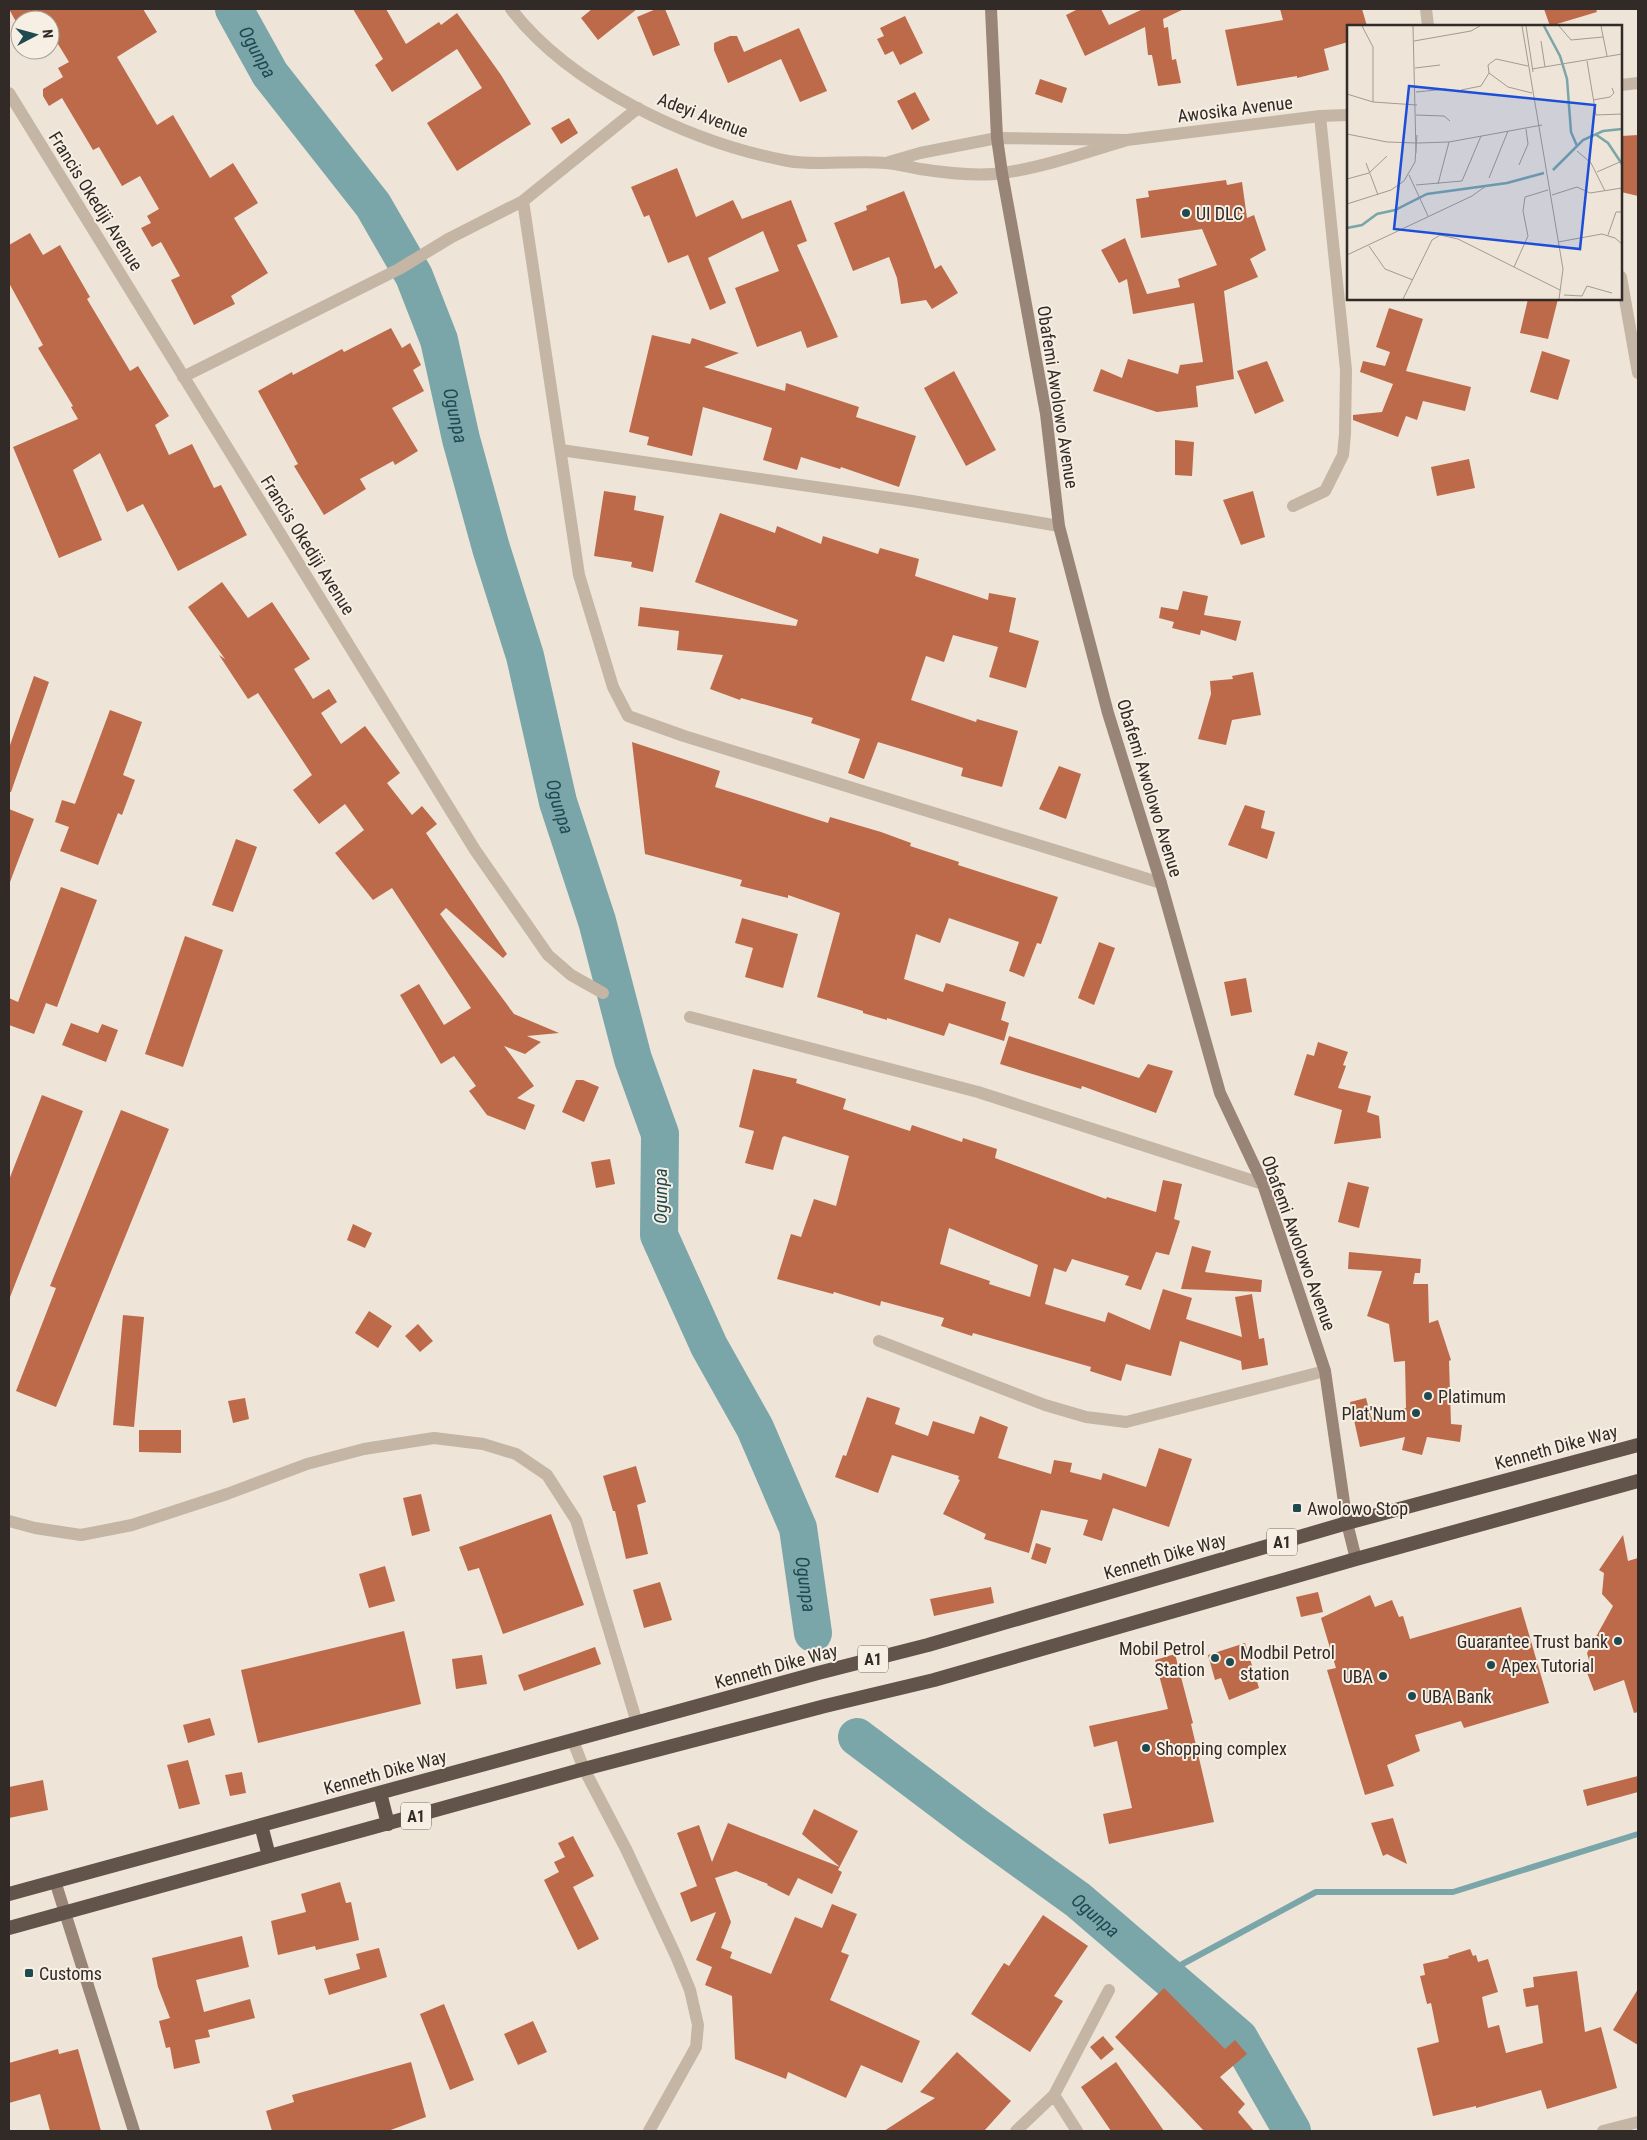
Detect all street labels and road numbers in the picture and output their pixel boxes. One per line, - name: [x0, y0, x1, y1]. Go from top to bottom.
- street label: Adeyi Avenue: [655, 88, 751, 142]
- street label: Awosika Avenue: [1176, 92, 1294, 126]
- street label: Francis Okediji Avenue: [45, 128, 147, 274]
- street label: Obafemi Awolowo Avenue: [1033, 304, 1083, 490]
- street label: Francis Okediji Avenue: [257, 472, 359, 618]
- street label: Obafemi Awolowo Avenue: [1113, 697, 1187, 879]
- street label: Obafemi Awolowo Avenue: [1258, 1153, 1340, 1333]
- street label: Kenneth Dike Way: [1492, 1420, 1620, 1473]
- street label: Kenneth Dike Way: [1101, 1528, 1229, 1584]
- road number: A1: [1267, 1528, 1297, 1555]
- street label: Kenneth Dike Way: [712, 1639, 840, 1692]
- road number: A1: [858, 1646, 888, 1672]
- street label: Kenneth Dike Way: [321, 1745, 449, 1798]
- road number: A1: [401, 1802, 431, 1830]

